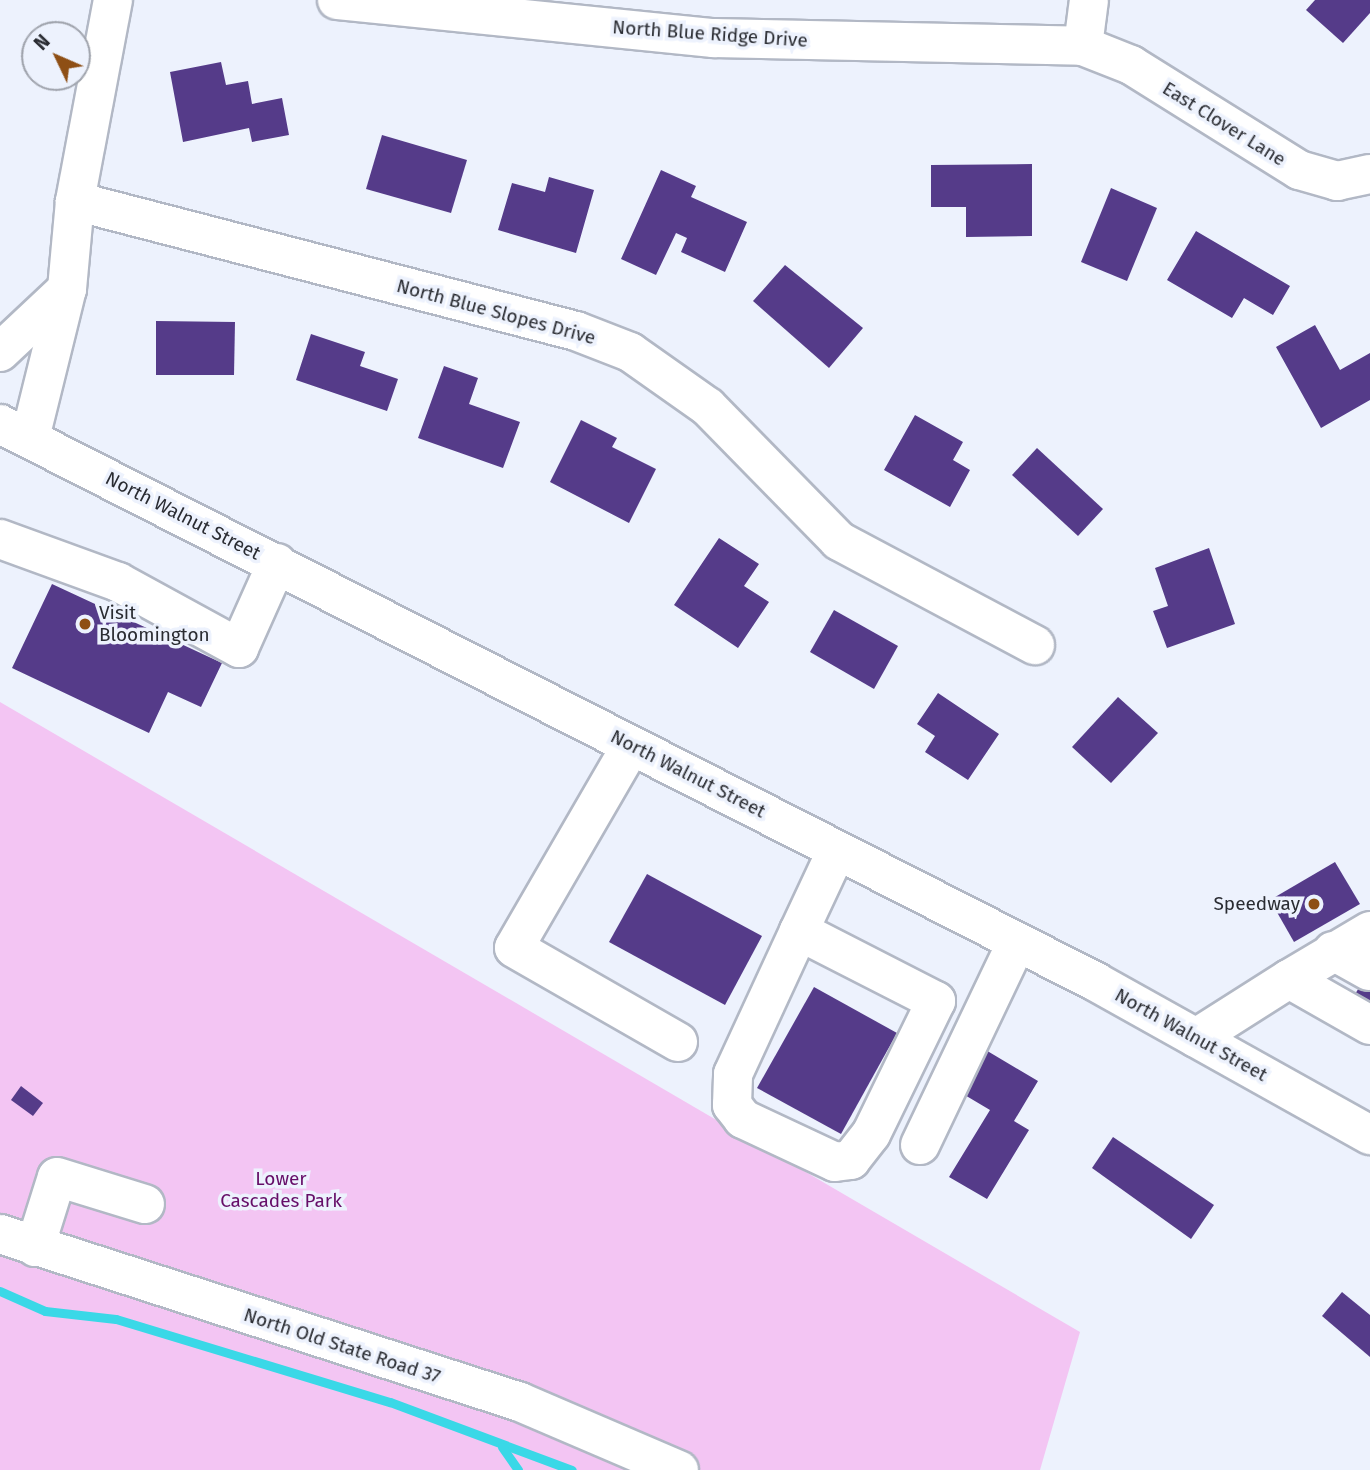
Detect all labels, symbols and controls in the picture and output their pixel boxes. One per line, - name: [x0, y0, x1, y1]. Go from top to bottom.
- street label: North Blue Ridge Drive: [612, 16, 808, 52]
- north arrow: [21, 21, 91, 91]
- text: N: [29, 30, 55, 55]
- street label: East Clover Lane: [1158, 77, 1290, 171]
- street label: North Blue Slopes Drive: [394, 274, 598, 350]
- street label: North Walnut Street: [102, 467, 264, 565]
- place label: Visit Bloomington: [99, 602, 210, 646]
- marker: Visit Bloomington: [77, 616, 93, 632]
- street label: North Walnut Street: [607, 725, 769, 823]
- place label: Speedway: [1213, 893, 1300, 915]
- marker: Speedway: [1306, 896, 1322, 912]
- street label: North Walnut Street: [1111, 984, 1271, 1086]
- park label: Lower Cascades Park: [220, 1168, 342, 1212]
- street label: North Old State Road 37: [241, 1303, 443, 1389]

